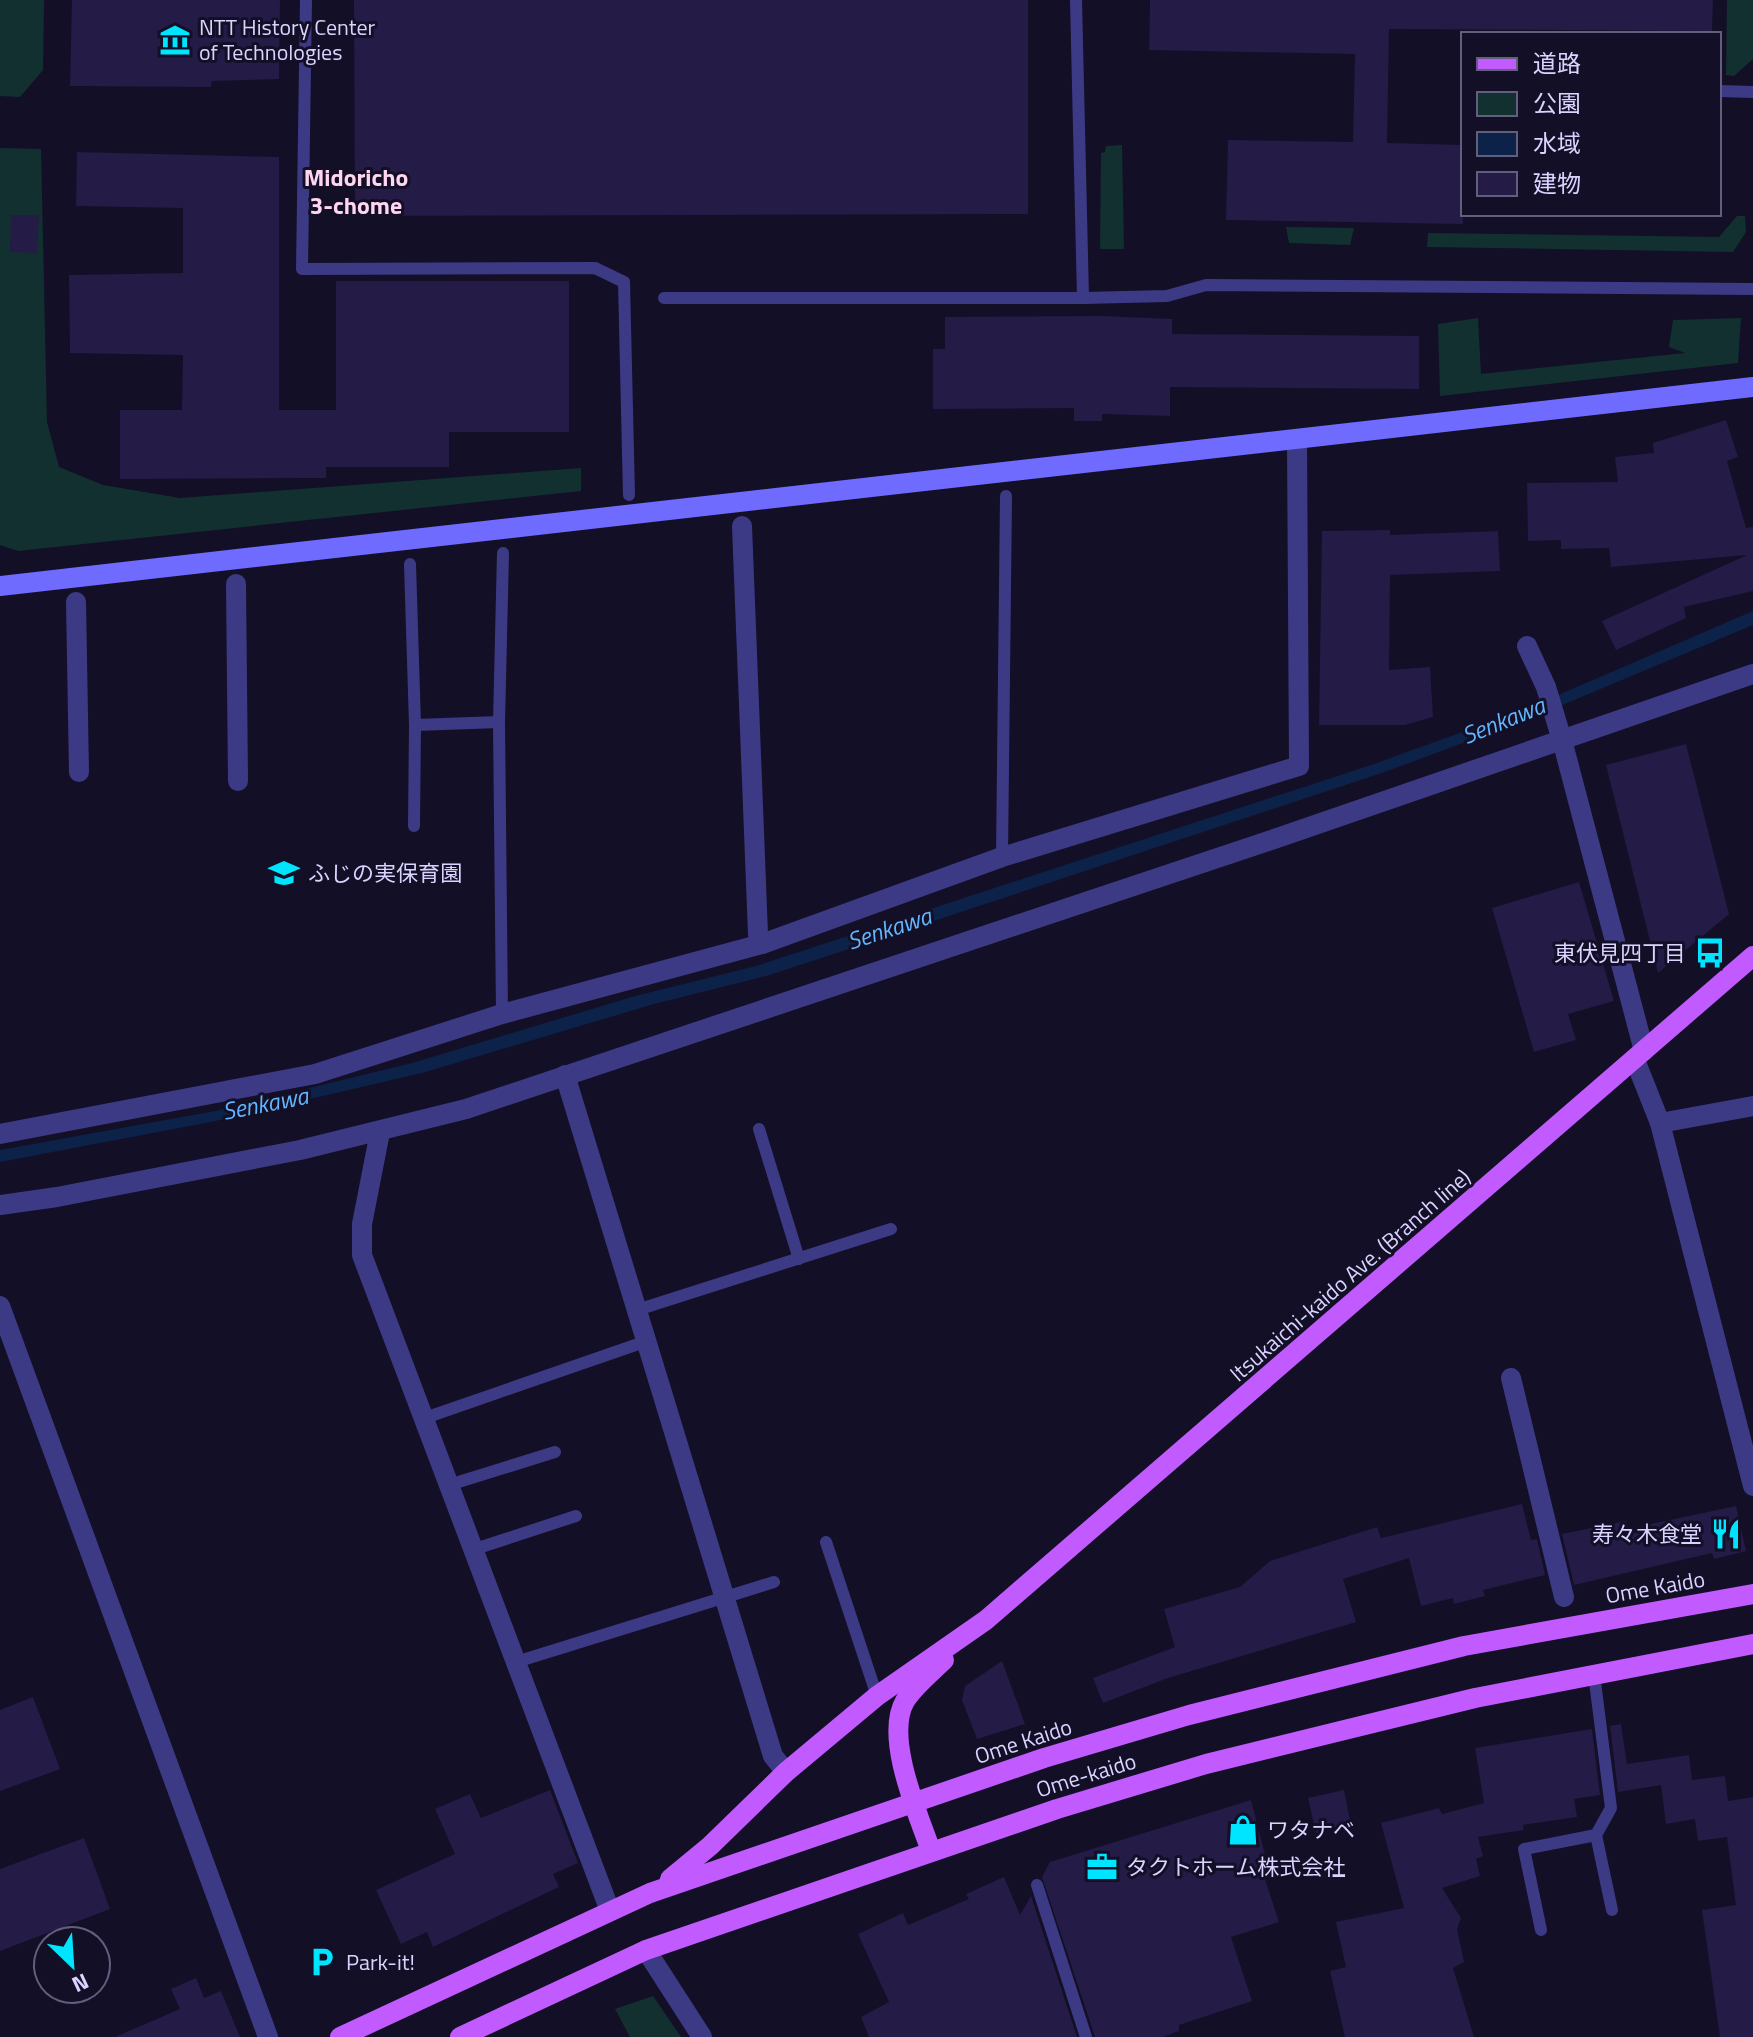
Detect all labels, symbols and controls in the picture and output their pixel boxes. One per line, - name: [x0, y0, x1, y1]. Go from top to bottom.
- place label: NTT History Center of Technologies: [199, 10, 376, 69]
- museum icon: NTT History Center of Technologies: [158, 23, 192, 57]
- legend: [1461, 32, 1721, 216]
- text: 道路: [1533, 45, 1581, 81]
- text: 公園: [1533, 85, 1581, 121]
- text: 水域: [1533, 125, 1581, 161]
- district label: Midoricho 3-chome: [304, 159, 408, 223]
- text: 建物: [1533, 165, 1581, 201]
- water label: Senkawa: [1456, 686, 1552, 753]
- school or university icon: ふじの実保育園: [267, 856, 301, 890]
- place label: ふじの実保育園: [308, 856, 462, 890]
- water label: Senkawa: [842, 897, 938, 959]
- place label: 東伏見四丁目: [1554, 936, 1686, 970]
- bus stop icon: 東伏見四丁目: [1693, 936, 1727, 970]
- water label: Senkawa: [219, 1077, 313, 1129]
- street label: Itsukaichi-kaido Ave. (Branch line): [1222, 1160, 1478, 1390]
- place label: 寿々木食堂: [1592, 1517, 1702, 1551]
- restaurant icon: 寿々木食堂: [1709, 1517, 1743, 1551]
- street label: Ome Kaido: [1603, 1562, 1707, 1612]
- street label: Ome Kaido: [970, 1709, 1076, 1773]
- street label: Ome-kaido: [1032, 1744, 1140, 1806]
- shop icon: ワタナベ: [1226, 1813, 1260, 1847]
- place label: ワタナベ: [1267, 1813, 1355, 1847]
- office icon: タクトホーム株式会社: [1085, 1850, 1119, 1884]
- place label: タクトホーム株式会社: [1126, 1850, 1345, 1884]
- north arrow: [32, 1925, 112, 2005]
- parking icon: Park-it!: [305, 1945, 339, 1979]
- place label: Park-it!: [346, 1945, 415, 1979]
- text: N: [66, 1964, 95, 2002]

